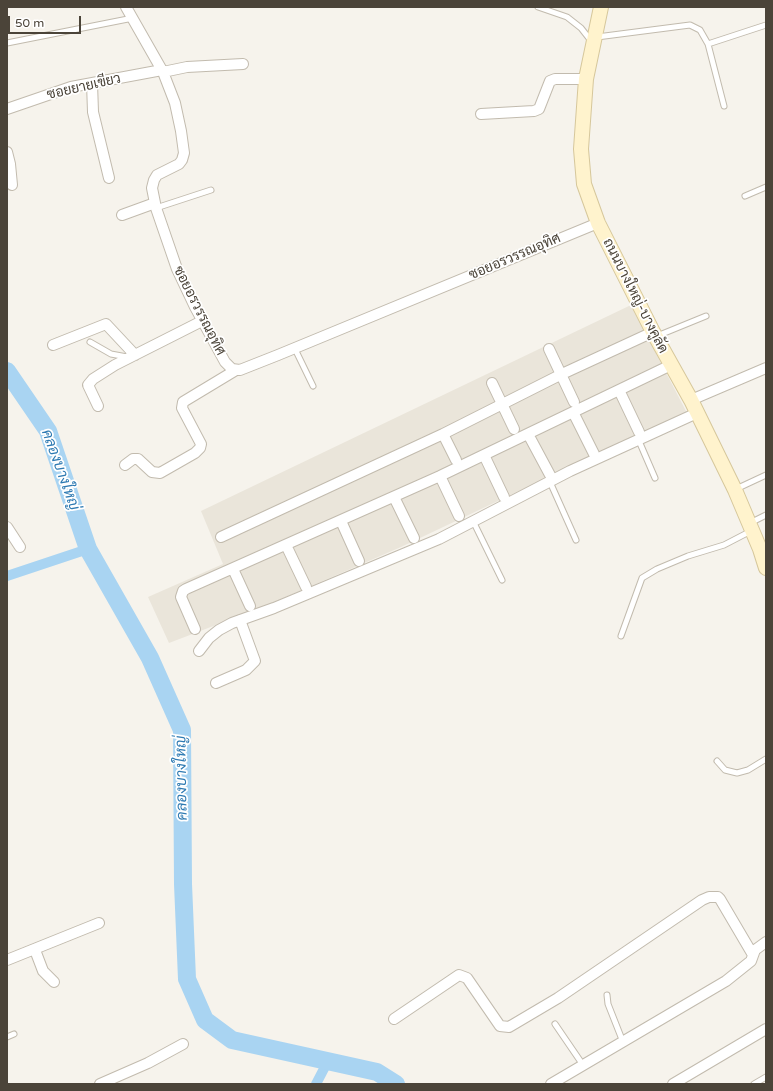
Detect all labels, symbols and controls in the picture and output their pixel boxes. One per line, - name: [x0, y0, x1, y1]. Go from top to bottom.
- scale bar: [10, 8, 83, 34]
- text: 50 m: [15, 16, 44, 30]
- street label: ซอยยายเขียว: [45, 70, 123, 104]
- street label: ซอยอรวรรณอุทิศ: [467, 230, 563, 284]
- street label: ถนนบางใหญ่-บางคูลัด: [599, 236, 671, 356]
- street label: ซอยอรวรรณอุทิศ: [169, 264, 229, 358]
- water label: คลองบางใหญ่: [37, 427, 83, 513]
- water label: คลองบางใหญ่: [172, 735, 192, 821]

